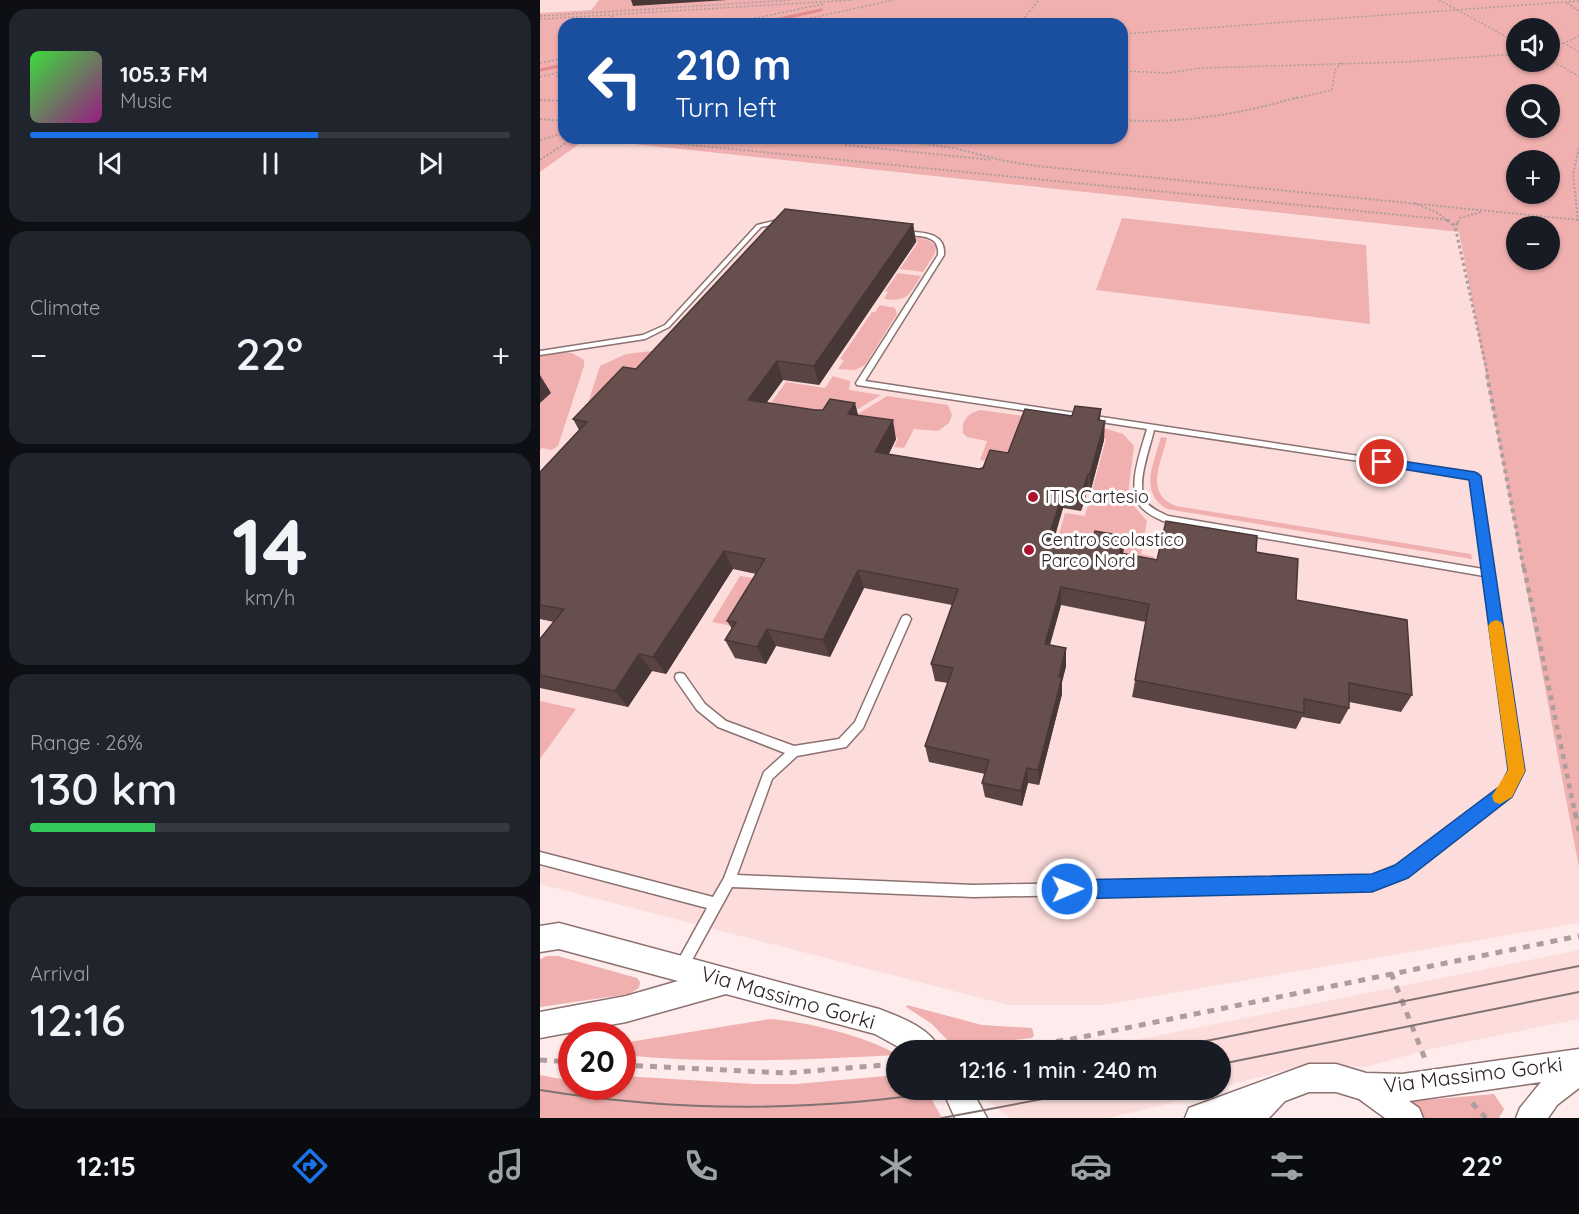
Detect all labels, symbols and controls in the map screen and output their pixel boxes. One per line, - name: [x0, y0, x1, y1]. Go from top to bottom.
- map controls: [1506, 18, 1560, 270]
- button: sound: [1506, 18, 1560, 72]
- text: 210 m: [675, 38, 792, 91]
- icon: left: [576, 42, 654, 120]
- text: 105.3 FM: [120, 60, 208, 88]
- button: search: [1506, 84, 1560, 138]
- text: Music: [120, 88, 172, 113]
- text: Turn left: [675, 90, 777, 124]
- icon: previous: [94, 147, 127, 180]
- icon: pause: [254, 147, 287, 180]
- icon: next: [414, 147, 447, 180]
- button: +: [1506, 150, 1560, 204]
- button: −: [1506, 216, 1560, 270]
- text: Climate: [30, 295, 100, 320]
- text: 22°: [236, 325, 303, 381]
- text: −: [30, 334, 47, 375]
- text: +: [491, 334, 510, 375]
- pin: [1356, 436, 1407, 487]
- icon: arrive: [1365, 445, 1398, 478]
- place label: ITIS Cartesio: [1045, 485, 1149, 508]
- marker: ITIS Cartesio: [1026, 490, 1040, 504]
- text: 14: [232, 497, 308, 595]
- place label: Centro scolastico Parco Nord: [1041, 528, 1184, 572]
- marker: Centro scolastico Parco Nord: [1022, 543, 1036, 557]
- text: km/h: [245, 585, 295, 610]
- text: Range · 26%: [30, 730, 143, 755]
- text: 130 km: [30, 760, 178, 816]
- position arrow: [1035, 857, 1099, 921]
- street label: Via Massimo Gorki: [698, 960, 878, 1034]
- text: Arrival: [30, 961, 90, 986]
- text: 12:16: [30, 991, 126, 1047]
- speed limit sign: 20: [558, 1022, 636, 1100]
- street label: Via Massimo Gorki: [1382, 1050, 1564, 1098]
- text: 12:16 · 1 min · 240 m: [960, 1056, 1157, 1084]
- icon: directions: [289, 1145, 331, 1187]
- icon: music: [485, 1145, 527, 1187]
- icon: phone: [680, 1145, 722, 1187]
- icon: climate: [875, 1145, 917, 1187]
- icon: car: [1070, 1145, 1112, 1187]
- icon: filters: [1266, 1145, 1308, 1187]
- text: 12:15: [77, 1149, 136, 1183]
- text: 22°: [1461, 1149, 1502, 1183]

